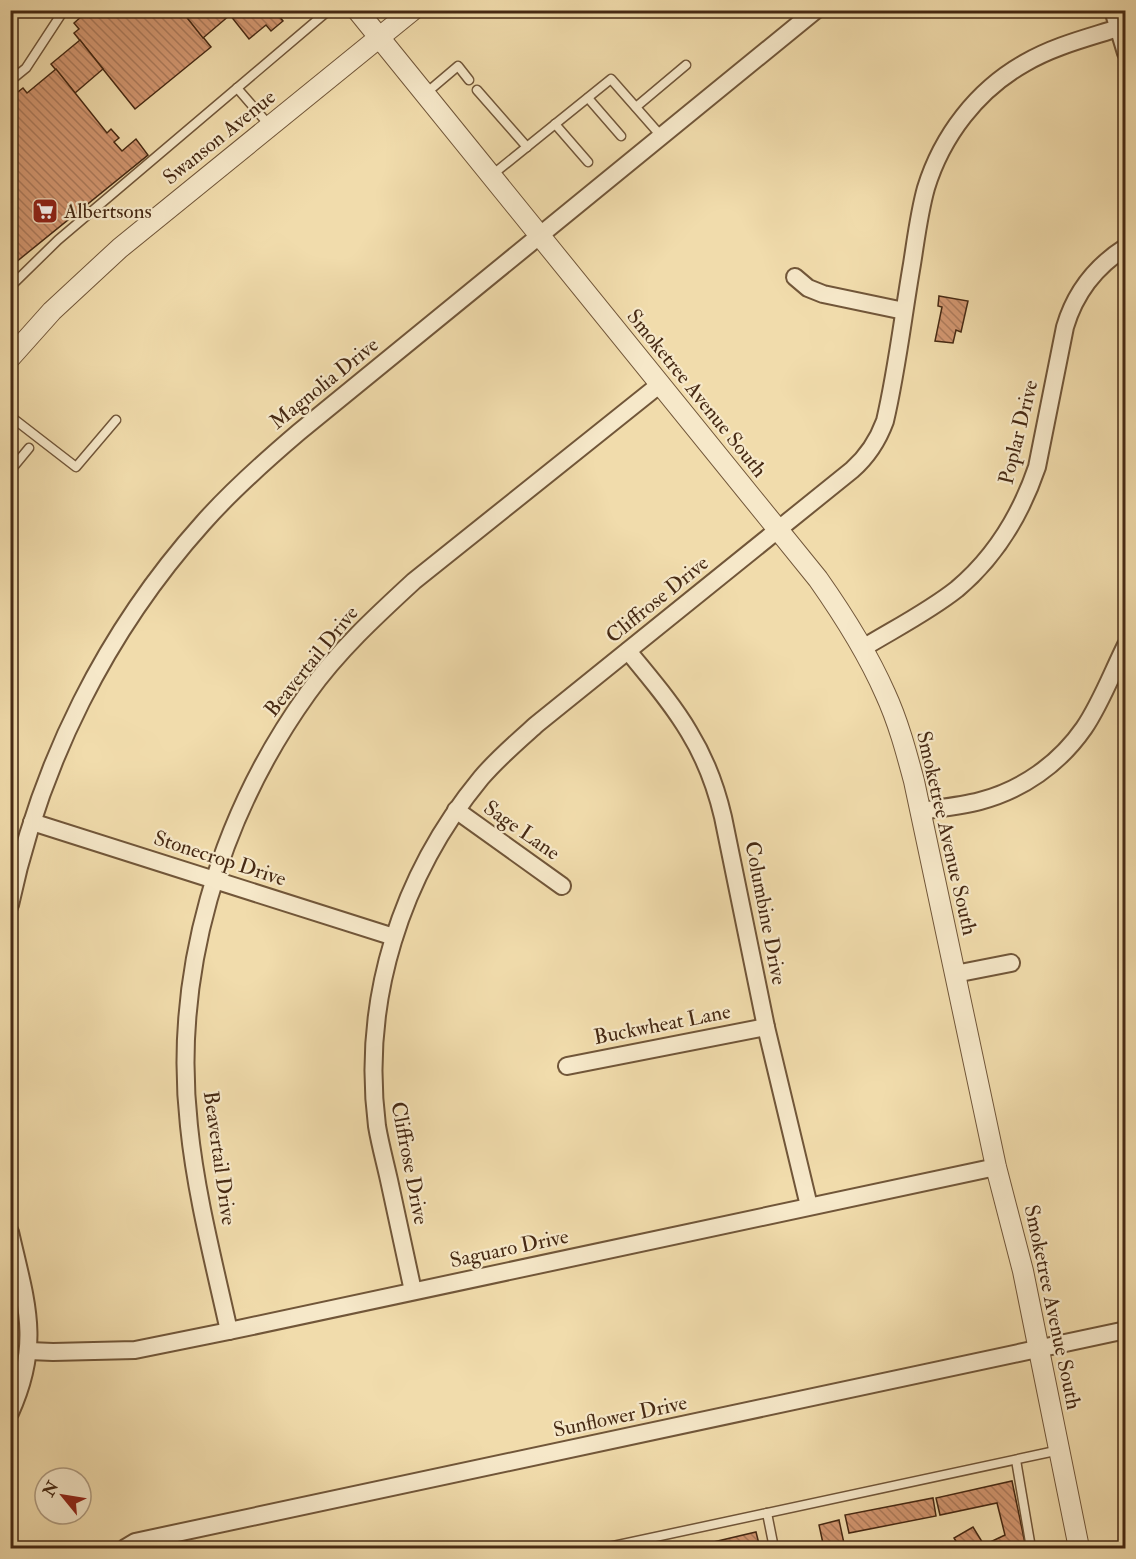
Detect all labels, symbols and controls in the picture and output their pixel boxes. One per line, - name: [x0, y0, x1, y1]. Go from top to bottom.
- street label: Swanson Avenue: [158, 84, 281, 191]
- supermarket icon: Albertsons: [30, 196, 60, 226]
- place label: Albertsons: [63, 198, 152, 225]
- street label: Smoketree Avenue South: [620, 304, 773, 483]
- street label: Magnolia Drive: [265, 331, 384, 435]
- street label: Poplar Drive: [992, 377, 1045, 487]
- street label: Cliffrose Drive: [600, 550, 714, 649]
- street label: Beavertail Drive: [258, 600, 365, 722]
- street label: Smoketree Avenue South: [910, 728, 983, 938]
- street label: Sage Lane: [478, 794, 565, 867]
- street label: Stonecrop Drive: [150, 824, 290, 893]
- street label: Columbine Drive: [738, 839, 793, 987]
- street label: Buckwheat Lane: [591, 998, 733, 1051]
- street label: Beavertail Drive: [197, 1089, 242, 1227]
- street label: Cliffrose Drive: [384, 1099, 435, 1227]
- street label: Smoketree Avenue South: [1018, 1202, 1087, 1412]
- street label: Saguaro Drive: [447, 1223, 571, 1274]
- street label: Sunflower Drive: [551, 1389, 690, 1444]
- north arrow: [33, 1466, 93, 1526]
- text: N: [38, 1477, 63, 1501]

